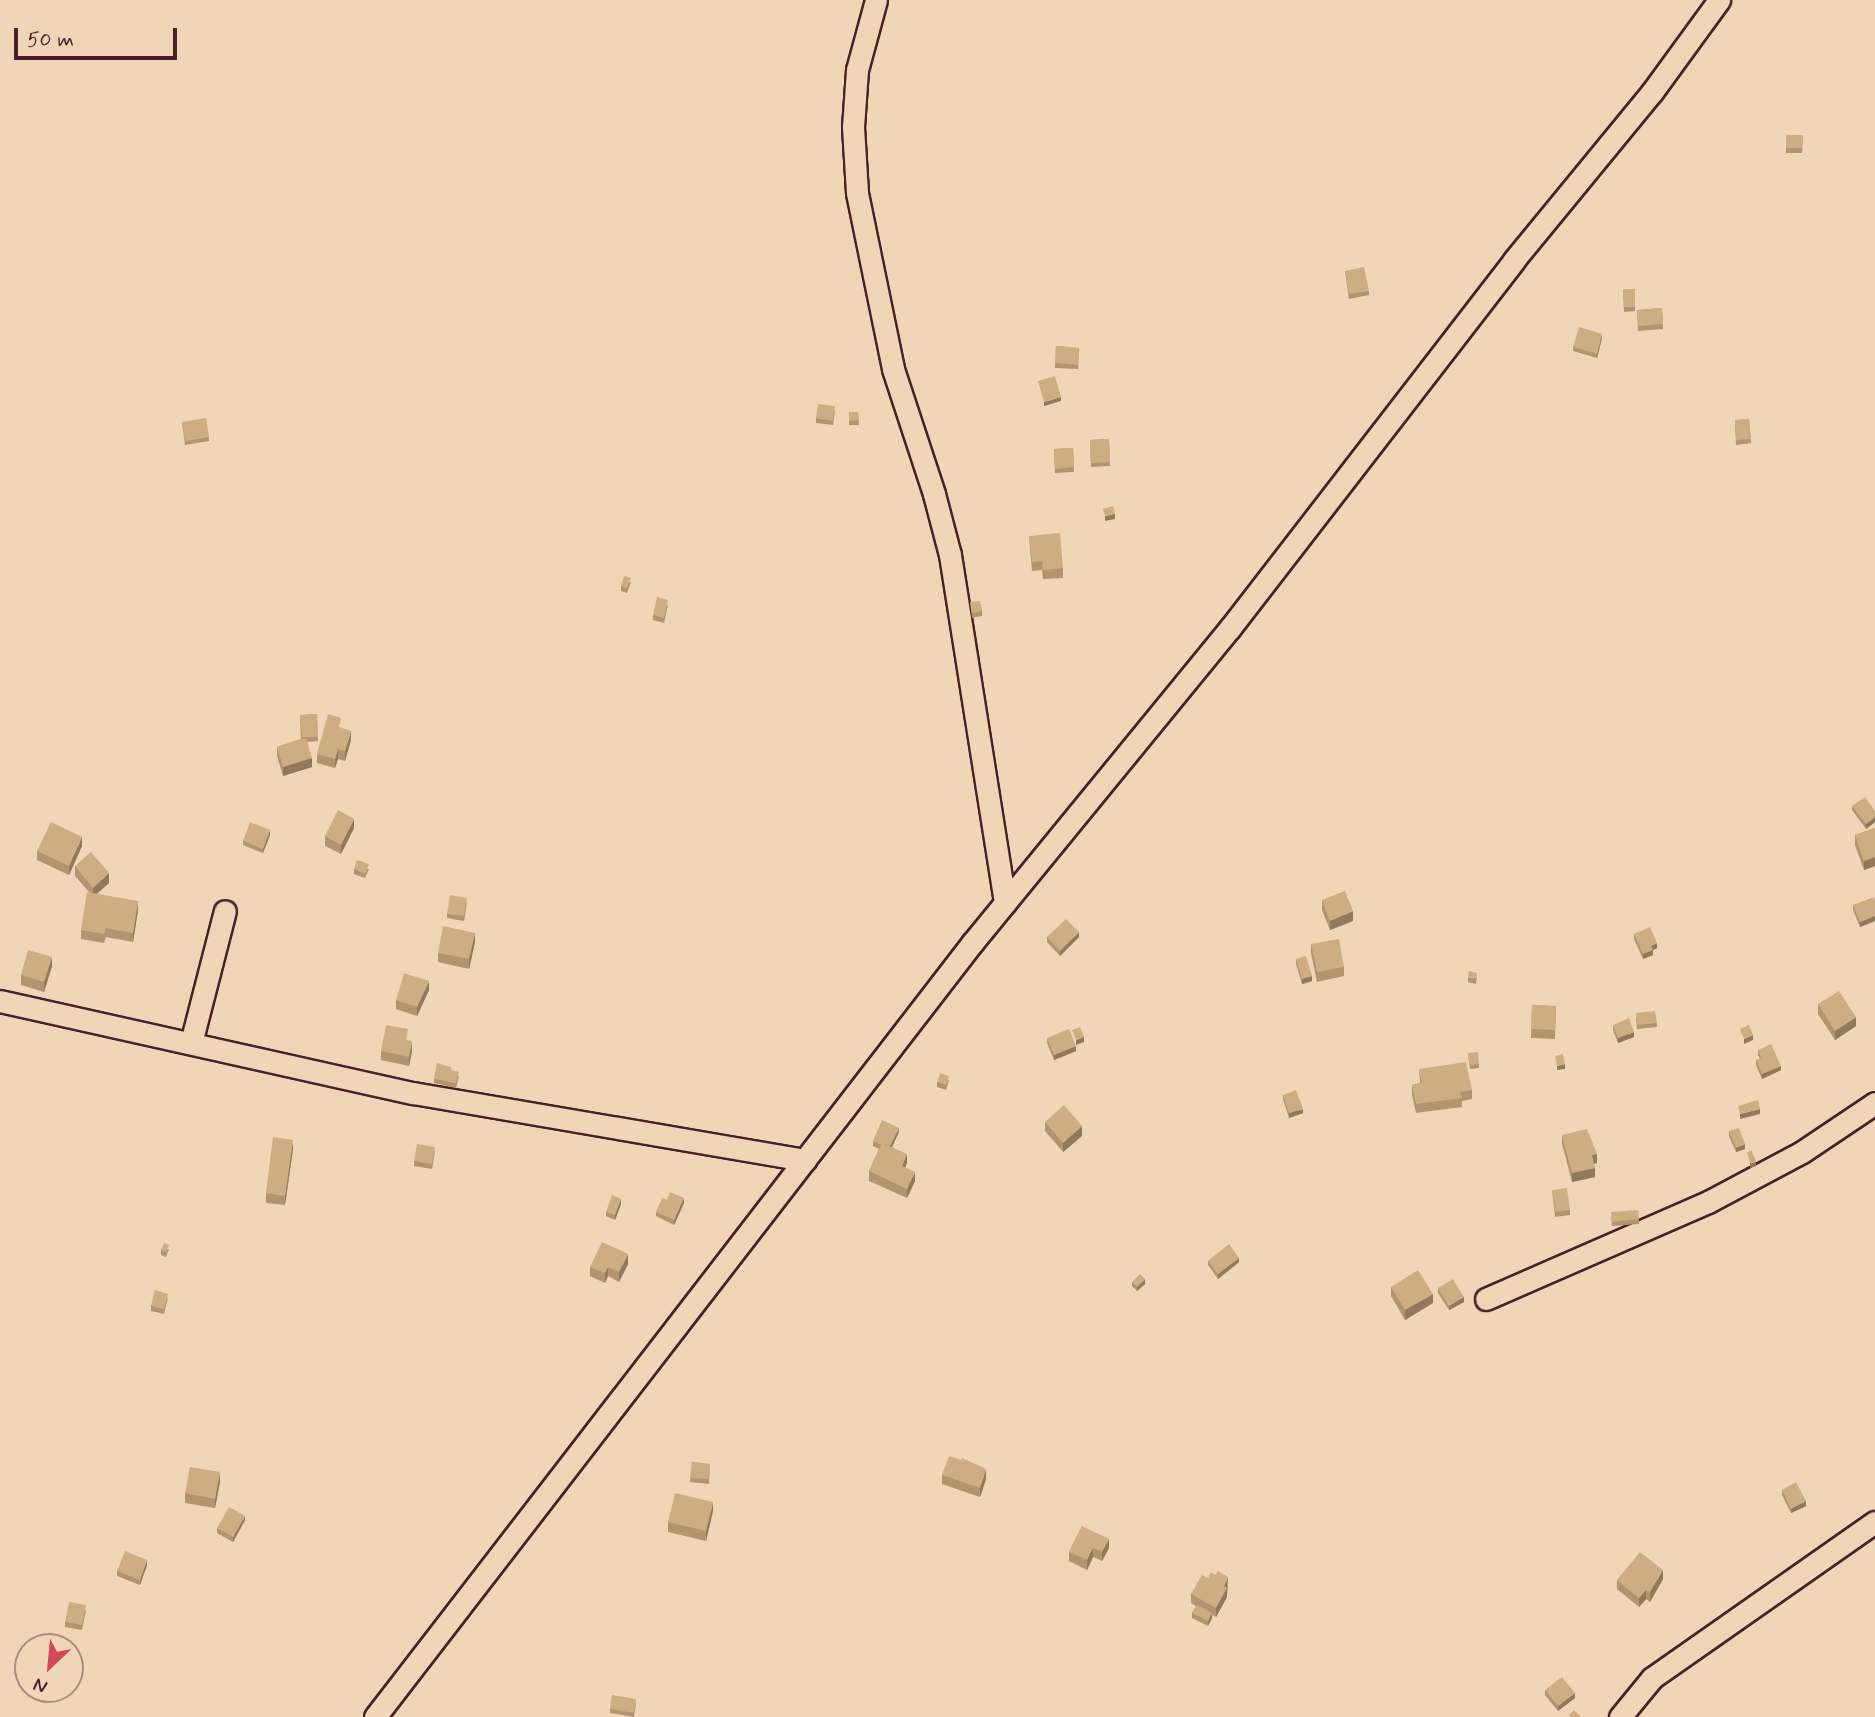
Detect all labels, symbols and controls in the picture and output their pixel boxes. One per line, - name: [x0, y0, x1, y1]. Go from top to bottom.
- scale bar: [18, 14, 180, 58]
- text: 50 m: [27, 26, 74, 54]
- north arrow: [14, 1633, 84, 1703]
- text: N: [29, 1672, 52, 1700]

